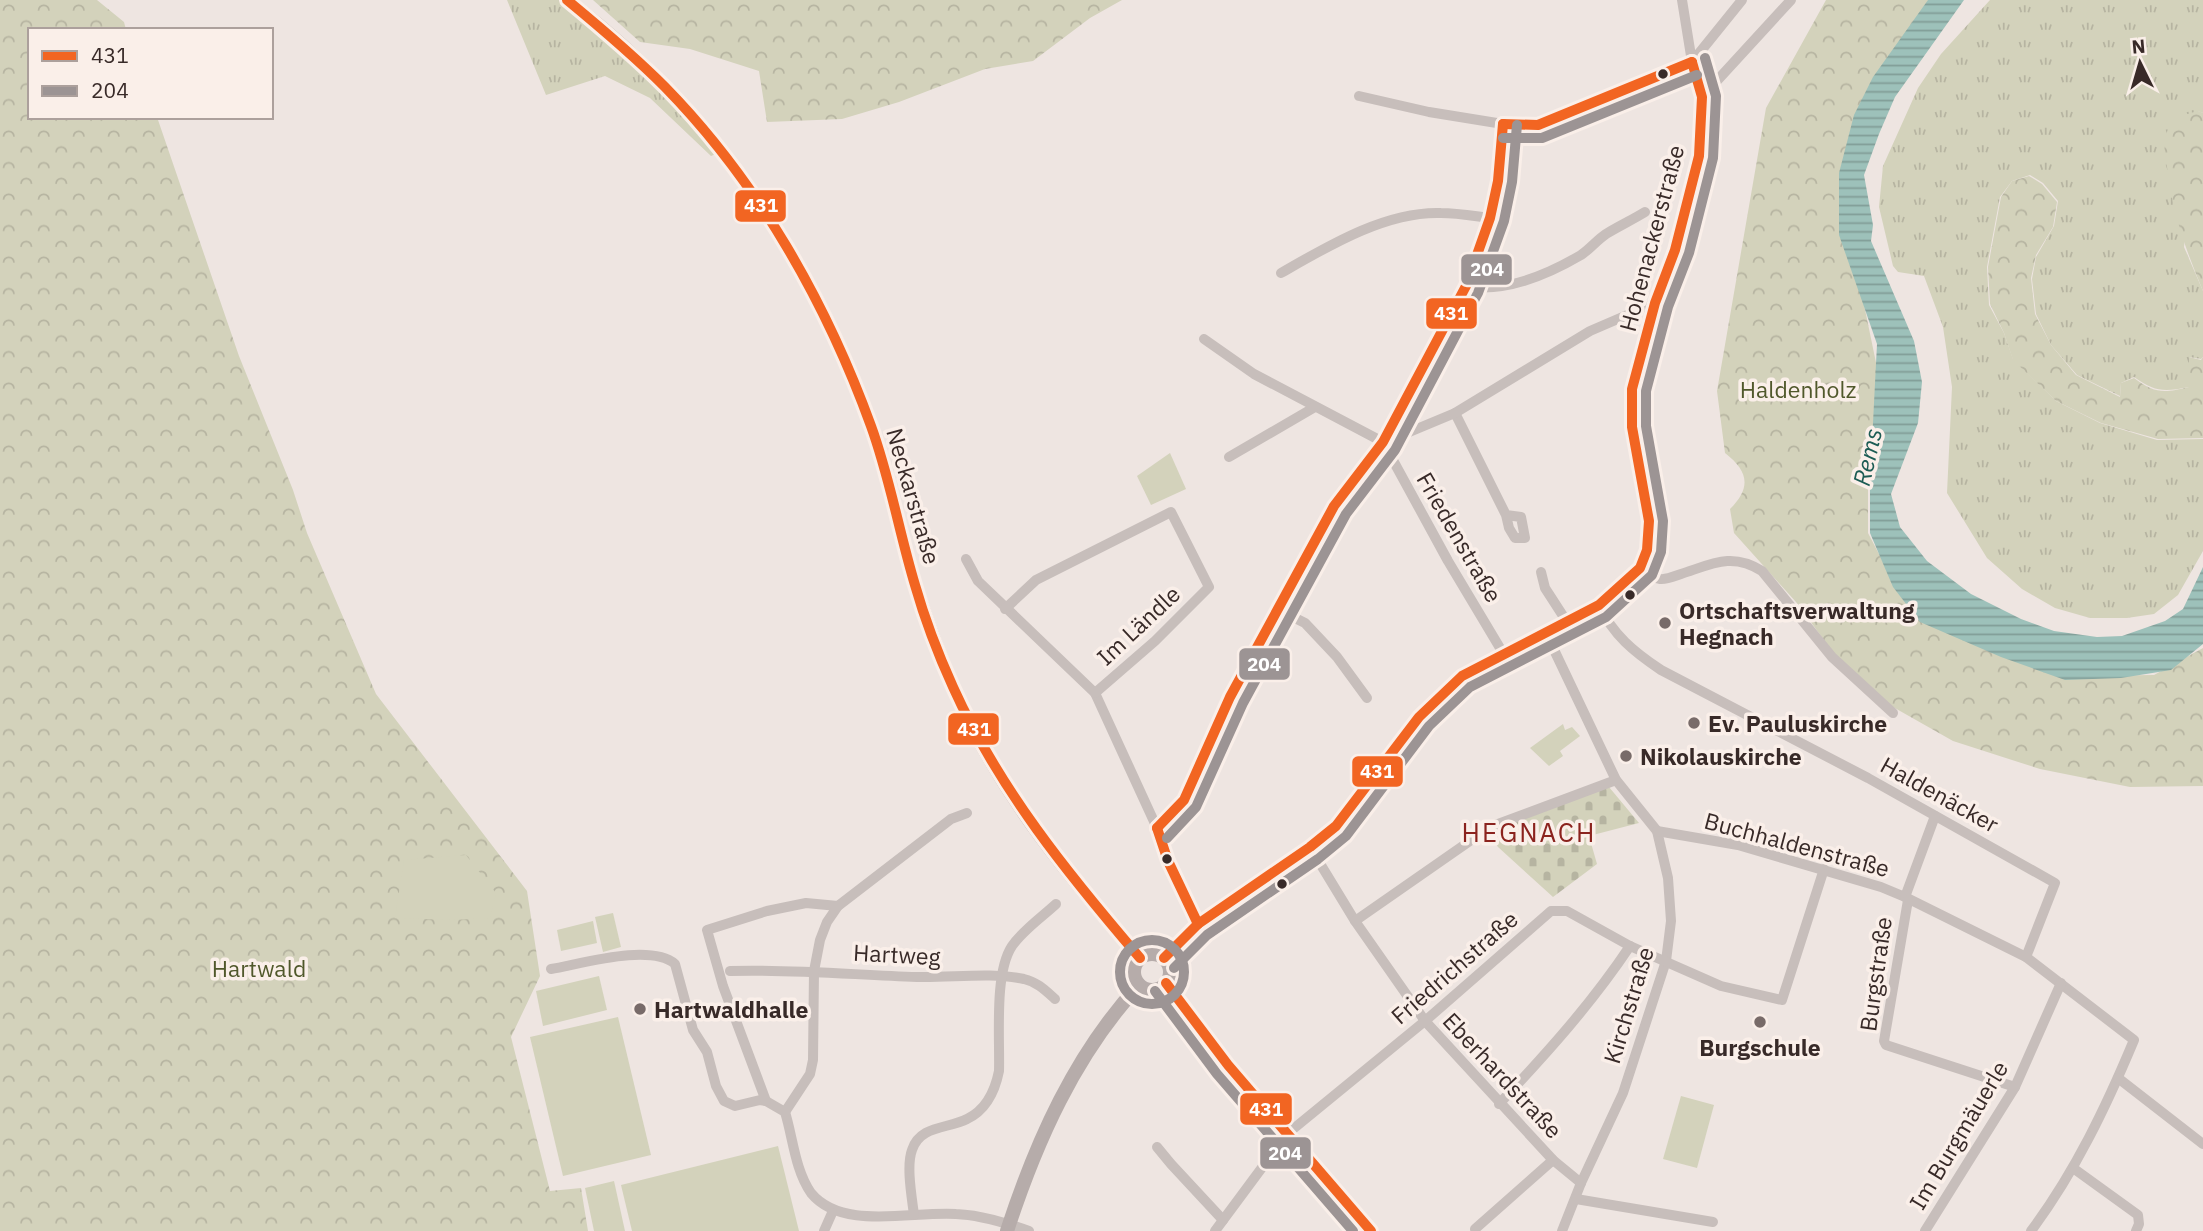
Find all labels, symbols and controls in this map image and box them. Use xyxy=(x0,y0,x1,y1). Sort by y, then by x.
legend xyxy=(28,28,273,119)
north arrow xyxy=(2105,28,2175,98)
text: N xyxy=(2131,34,2146,59)
text: 431 xyxy=(91,41,129,69)
unlabelled marker xyxy=(1656,67,1670,81)
text: 204 xyxy=(91,76,129,104)
street label: Hohenackerstraße xyxy=(1612,142,1690,334)
line badge: 431 xyxy=(734,189,787,223)
text: 431 xyxy=(744,193,779,217)
line badge: 204 xyxy=(1460,253,1513,286)
text: 204 xyxy=(1470,257,1504,281)
line badge: 431 xyxy=(1425,297,1478,330)
text: 431 xyxy=(1434,301,1469,325)
park label: Haldenholz xyxy=(1740,374,1856,404)
street label: Neckarstraße xyxy=(880,424,948,568)
water label: Rems xyxy=(1845,425,1889,489)
street label: Friedenstraße xyxy=(1411,467,1509,607)
street label: Im Ländle xyxy=(1090,579,1186,671)
unlabelled marker xyxy=(1623,588,1637,602)
place label: Ortschaftsverwaltung Hegnach xyxy=(1679,595,1915,651)
marker: Ortschaftsverwaltung Hegnach xyxy=(1657,615,1673,631)
line badge: 204 xyxy=(1238,647,1291,681)
text: 204 xyxy=(1247,652,1281,676)
place label: Ev. Pauluskirche xyxy=(1708,708,1887,738)
line badge: 431 xyxy=(947,712,1000,746)
marker: Ev. Pauluskirche xyxy=(1686,715,1702,731)
text: 431 xyxy=(957,717,992,741)
place label: Nikolauskirche xyxy=(1640,741,1802,771)
marker: Nikolauskirche xyxy=(1618,748,1634,764)
street label: Haldenäcker xyxy=(1876,749,2005,839)
line badge: 431 xyxy=(1351,755,1404,788)
text: 431 xyxy=(1360,759,1395,783)
street label: Buchhaldenstraße xyxy=(1701,805,1893,883)
district label: HEGNACH xyxy=(1462,815,1596,849)
unlabelled marker xyxy=(1160,852,1174,866)
unlabelled marker xyxy=(1275,877,1289,891)
street label: Friedrichstraße xyxy=(1384,904,1524,1030)
street label: Burgstraße xyxy=(1852,915,1898,1033)
street label: Hartweg xyxy=(853,937,941,971)
street label: Kirchstraße xyxy=(1596,943,1660,1067)
park label: Hartwald xyxy=(212,953,306,983)
place label: Hartwaldhalle xyxy=(654,994,809,1024)
marker: Hartwaldhalle xyxy=(632,1001,648,1017)
street label: Eberhardstraße xyxy=(1437,1006,1569,1144)
marker: Burgschule xyxy=(1752,1014,1768,1030)
place label: Burgschule xyxy=(1699,1032,1821,1062)
street label: Im Burgmäuerle xyxy=(1902,1055,2014,1215)
line badge: 431 xyxy=(1239,1092,1293,1126)
text: 431 xyxy=(1249,1097,1284,1121)
line badge: 204 xyxy=(1259,1136,1312,1170)
text: 204 xyxy=(1268,1141,1302,1165)

